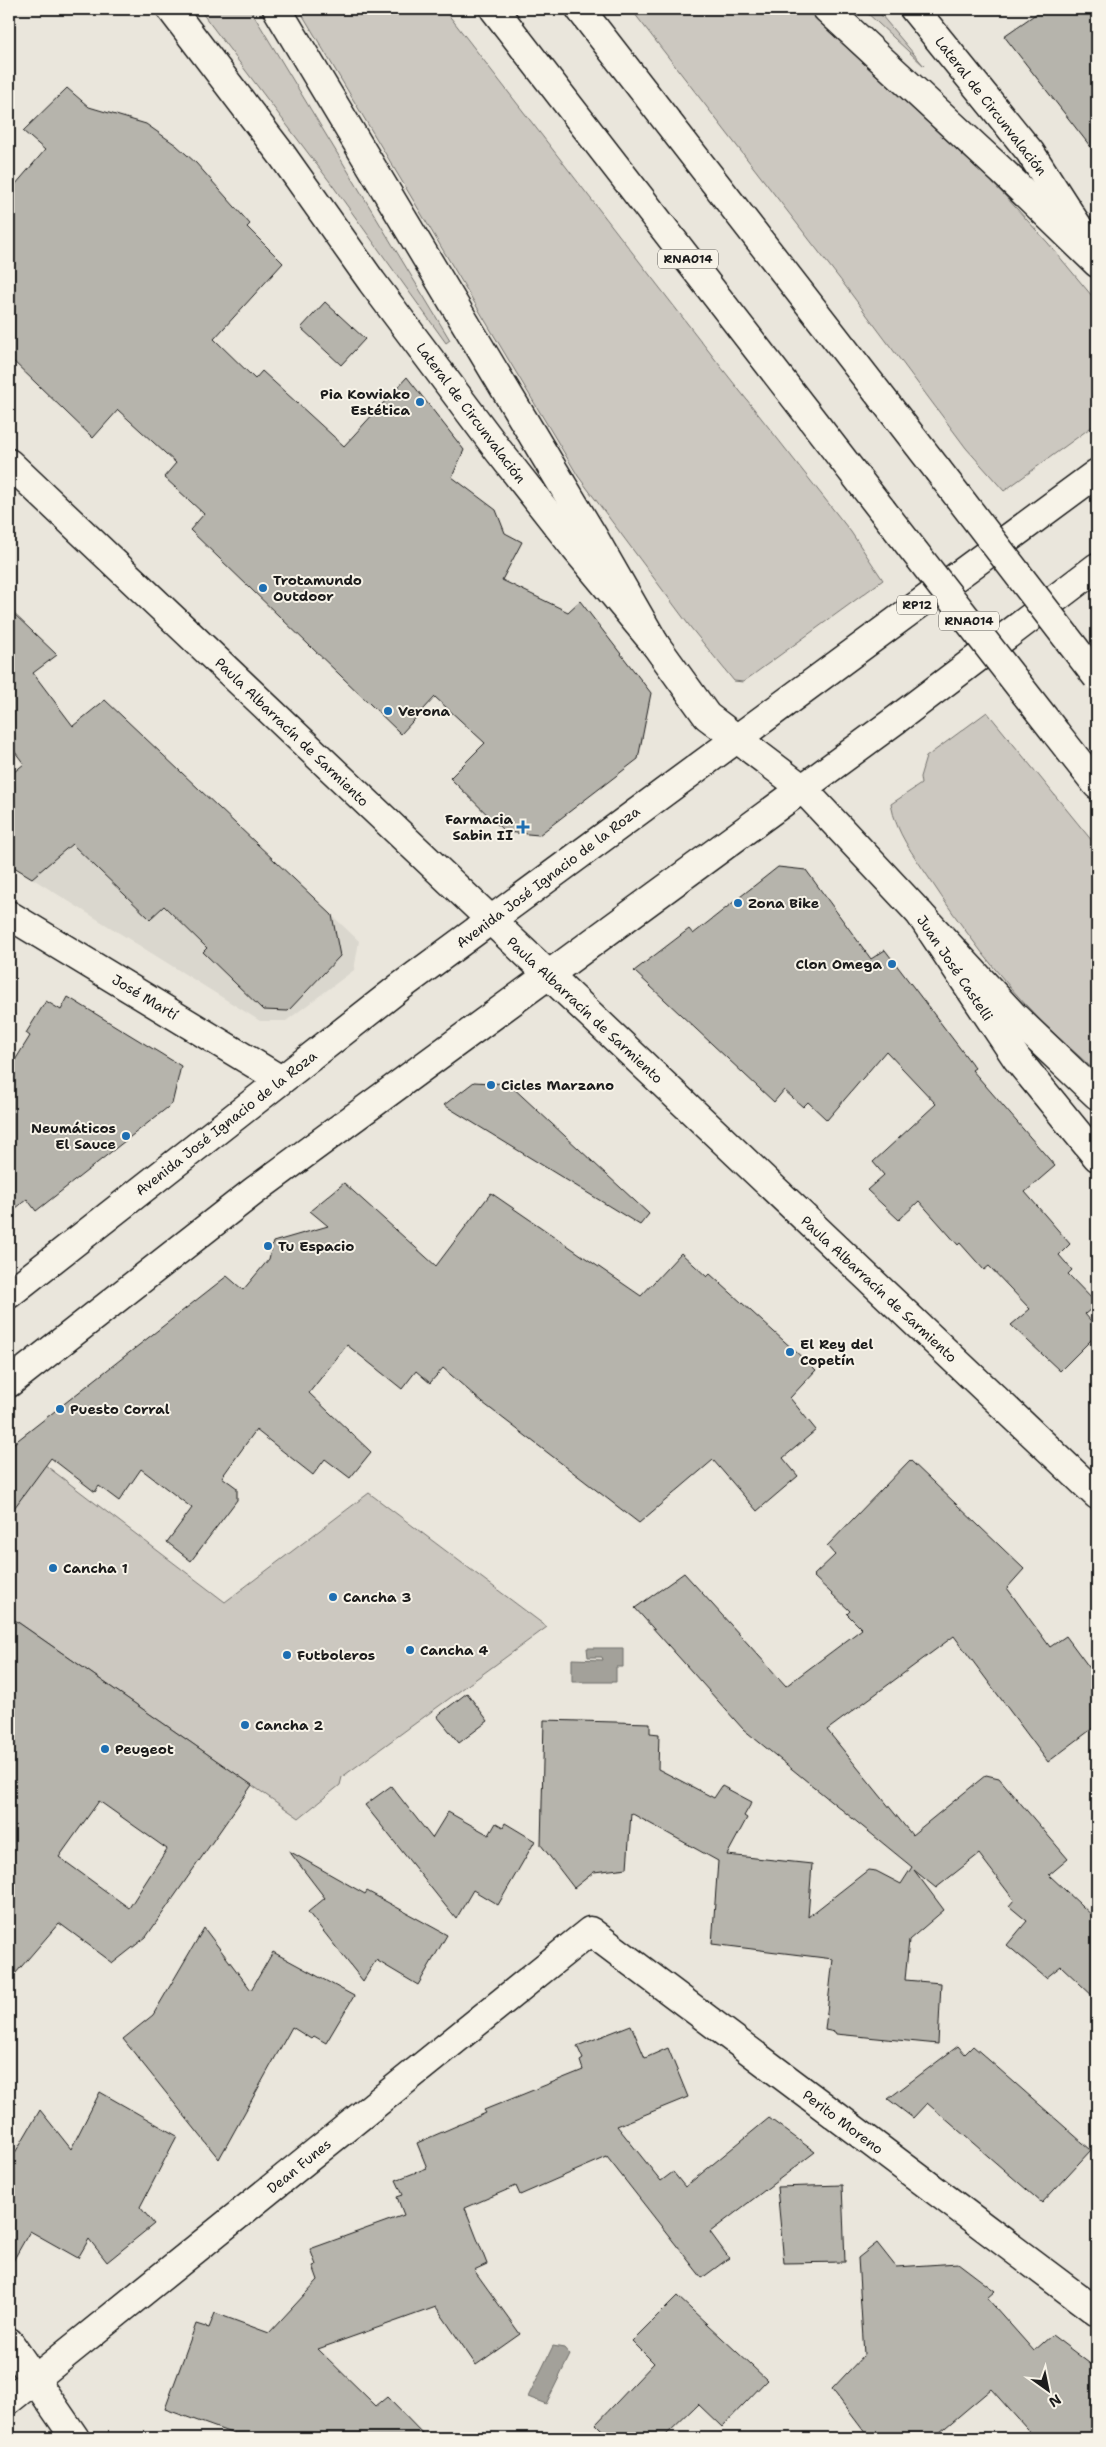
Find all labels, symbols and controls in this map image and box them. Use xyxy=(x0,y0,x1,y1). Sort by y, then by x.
street label: Lateral de Circunvalación xyxy=(931,33,1051,179)
road number: RNA014 xyxy=(658,250,718,268)
street label: Lateral de Circunvalación xyxy=(412,339,530,487)
place label: Pia Kowiako Estética xyxy=(320,385,410,419)
marker: Pia Kowiako Estética xyxy=(414,396,426,408)
place label: Trotamundo Outdoor xyxy=(273,571,362,605)
marker: Trotamundo Outdoor xyxy=(257,582,269,594)
road number: RP12 xyxy=(897,596,937,614)
road number: RNA014 xyxy=(939,612,999,630)
street label: Paula Albarracín de Sarmiento xyxy=(211,654,373,810)
place label: Verona xyxy=(398,702,451,720)
marker: Verona xyxy=(382,705,394,717)
street label: Avenida José Ignacio de la Roza xyxy=(453,802,644,952)
place label: Farmacia Sabin II xyxy=(445,810,513,844)
marker: Farmacia Sabin II xyxy=(517,821,529,833)
place label: Zona Bike xyxy=(748,894,819,912)
marker: Zona Bike xyxy=(732,897,744,909)
street label: Juan José Castelli xyxy=(913,912,997,1024)
street label: Paula Albarracín de Sarmiento xyxy=(503,933,667,1087)
place label: Clon Omega xyxy=(795,955,882,973)
marker: Clon Omega xyxy=(886,958,898,970)
street label: José Martí xyxy=(109,970,181,1024)
street label: Avenida José Ignacio de la Roza xyxy=(132,1046,321,1199)
place label: Cicles Marzano xyxy=(501,1076,614,1094)
marker: Cicles Marzano xyxy=(485,1079,497,1091)
place label: Neumáticos El Sauce xyxy=(31,1119,116,1153)
marker: Neumáticos El Sauce xyxy=(120,1130,132,1142)
street label: Paula Albarracín de Sarmiento xyxy=(797,1212,961,1366)
place label: Tu Espacio xyxy=(278,1237,354,1255)
marker: Tu Espacio xyxy=(262,1240,274,1252)
place label: El Rey del Copetín xyxy=(800,1335,873,1369)
marker: El Rey del Copetín xyxy=(784,1346,796,1358)
place label: Puesto Corral xyxy=(70,1400,170,1418)
marker: Puesto Corral xyxy=(54,1403,66,1415)
place label: Cancha 1 xyxy=(63,1559,128,1577)
marker: Cancha 1 xyxy=(47,1562,59,1574)
place label: Cancha 3 xyxy=(343,1588,411,1606)
marker: Cancha 3 xyxy=(327,1591,339,1603)
place label: Cancha 4 xyxy=(420,1641,488,1659)
marker: Cancha 4 xyxy=(404,1644,416,1656)
place label: Futboleros xyxy=(297,1646,375,1664)
marker: Futboleros xyxy=(281,1649,293,1661)
place label: Cancha 2 xyxy=(255,1716,323,1734)
marker: Cancha 2 xyxy=(239,1719,251,1731)
place label: Peugeot xyxy=(115,1740,174,1758)
marker: Peugeot xyxy=(99,1743,111,1755)
street label: Perito Moreno xyxy=(799,2086,887,2158)
street label: Dean Funes xyxy=(263,2135,335,2197)
north arrow xyxy=(1024,2364,1074,2414)
text: N xyxy=(1046,2390,1065,2411)

